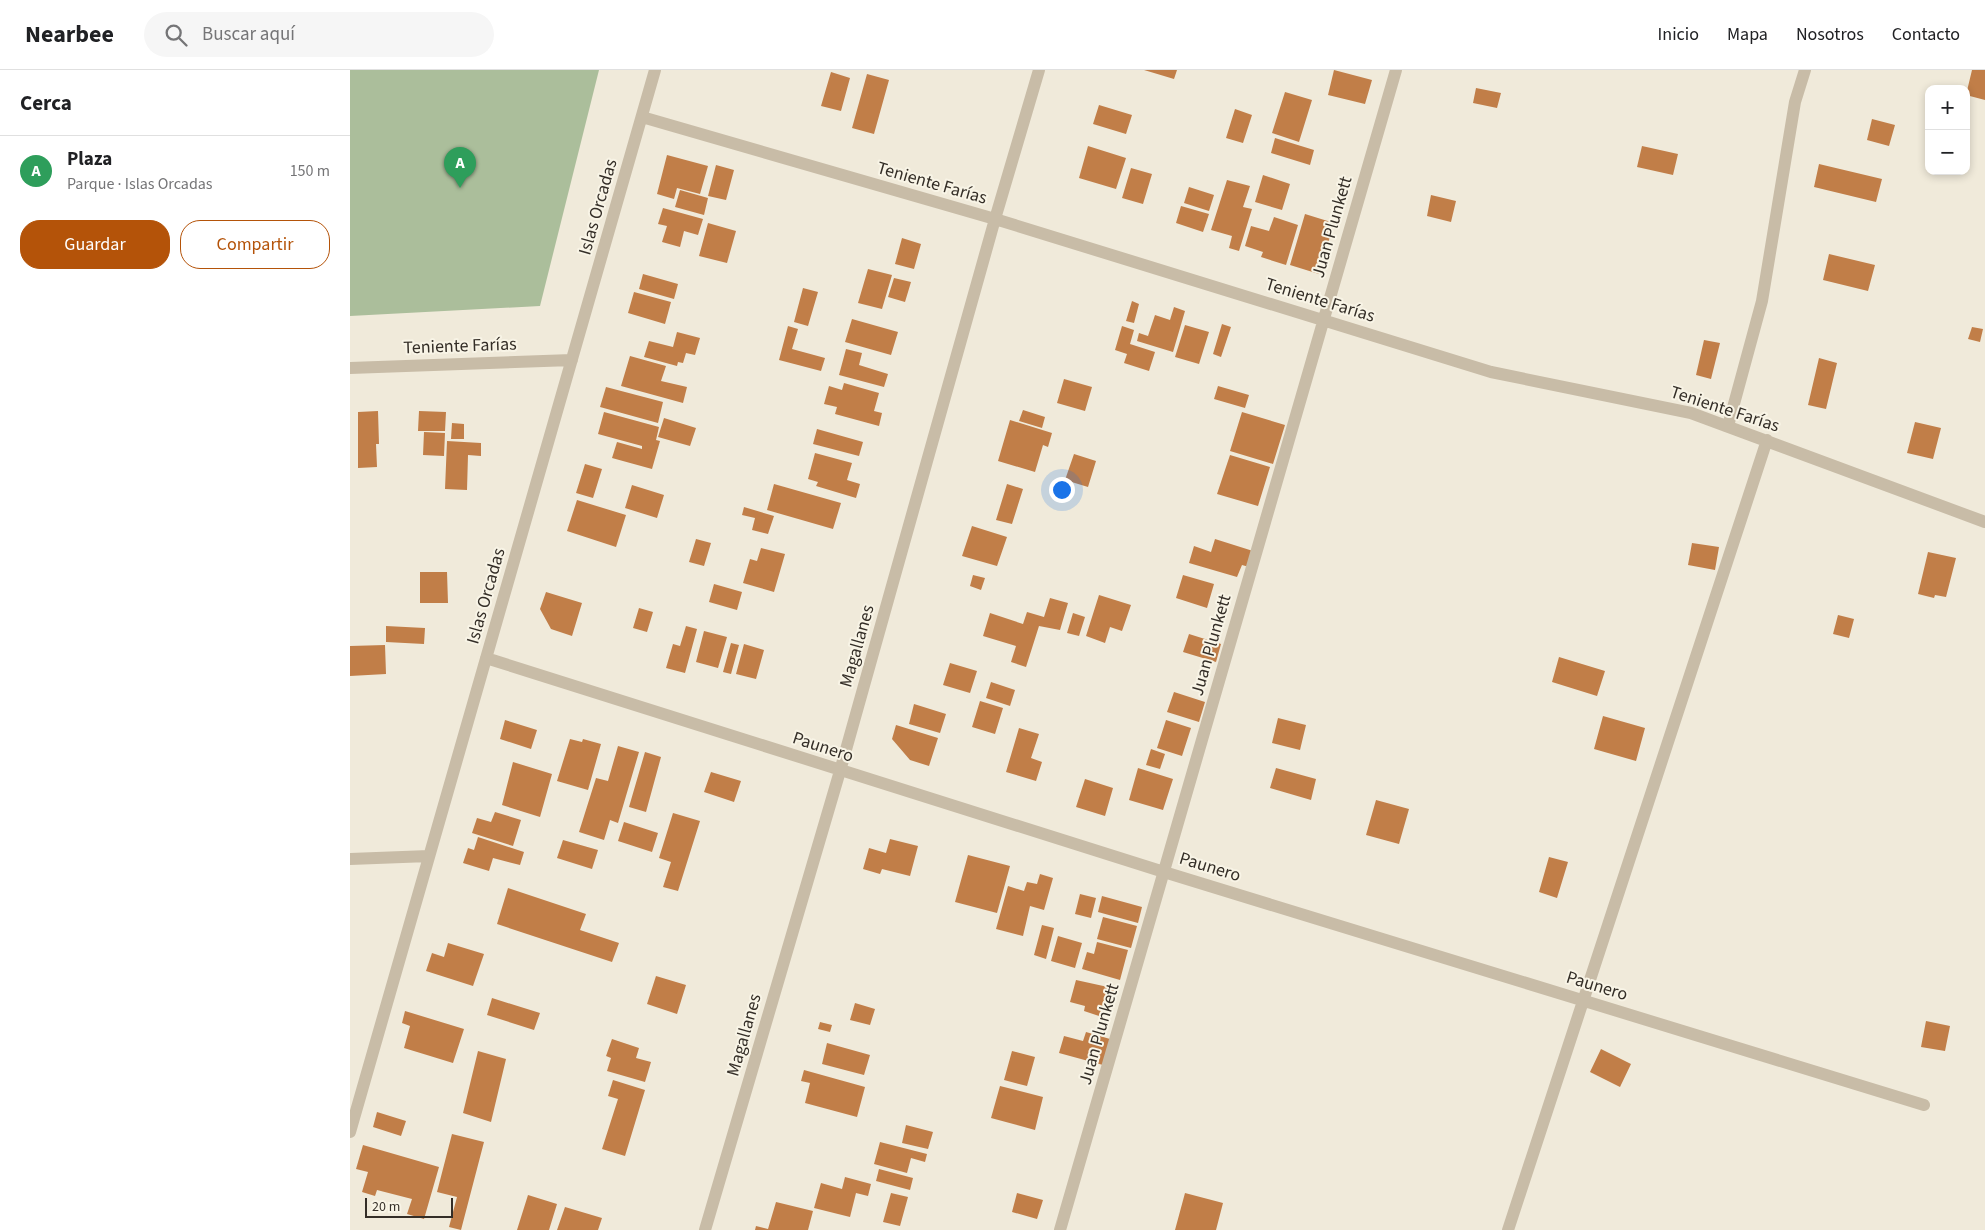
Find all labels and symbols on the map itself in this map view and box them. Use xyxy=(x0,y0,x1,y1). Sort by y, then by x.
pin: A xyxy=(444,147,476,188)
street label: Teniente Farías xyxy=(874,155,990,211)
street label: Islas Orcadas xyxy=(572,156,624,258)
street label: Juan Plunkett xyxy=(1306,173,1358,281)
street label: Teniente Farías xyxy=(1262,271,1378,329)
street label: Teniente Farías xyxy=(403,332,517,360)
street label: Teniente Farías xyxy=(1667,380,1783,438)
your location xyxy=(1049,477,1075,503)
street label: Islas Orcadas xyxy=(460,545,512,647)
street label: Juan Plunkett xyxy=(1185,591,1237,699)
street label: Magallanes xyxy=(833,602,881,690)
street label: Paunero xyxy=(789,725,857,769)
street label: Paunero xyxy=(1176,846,1244,888)
street label: Paunero xyxy=(1563,965,1631,1007)
street label: Juan Plunkett xyxy=(1073,980,1125,1088)
street label: Magallanes xyxy=(720,991,768,1079)
scale bar xyxy=(365,1195,452,1218)

